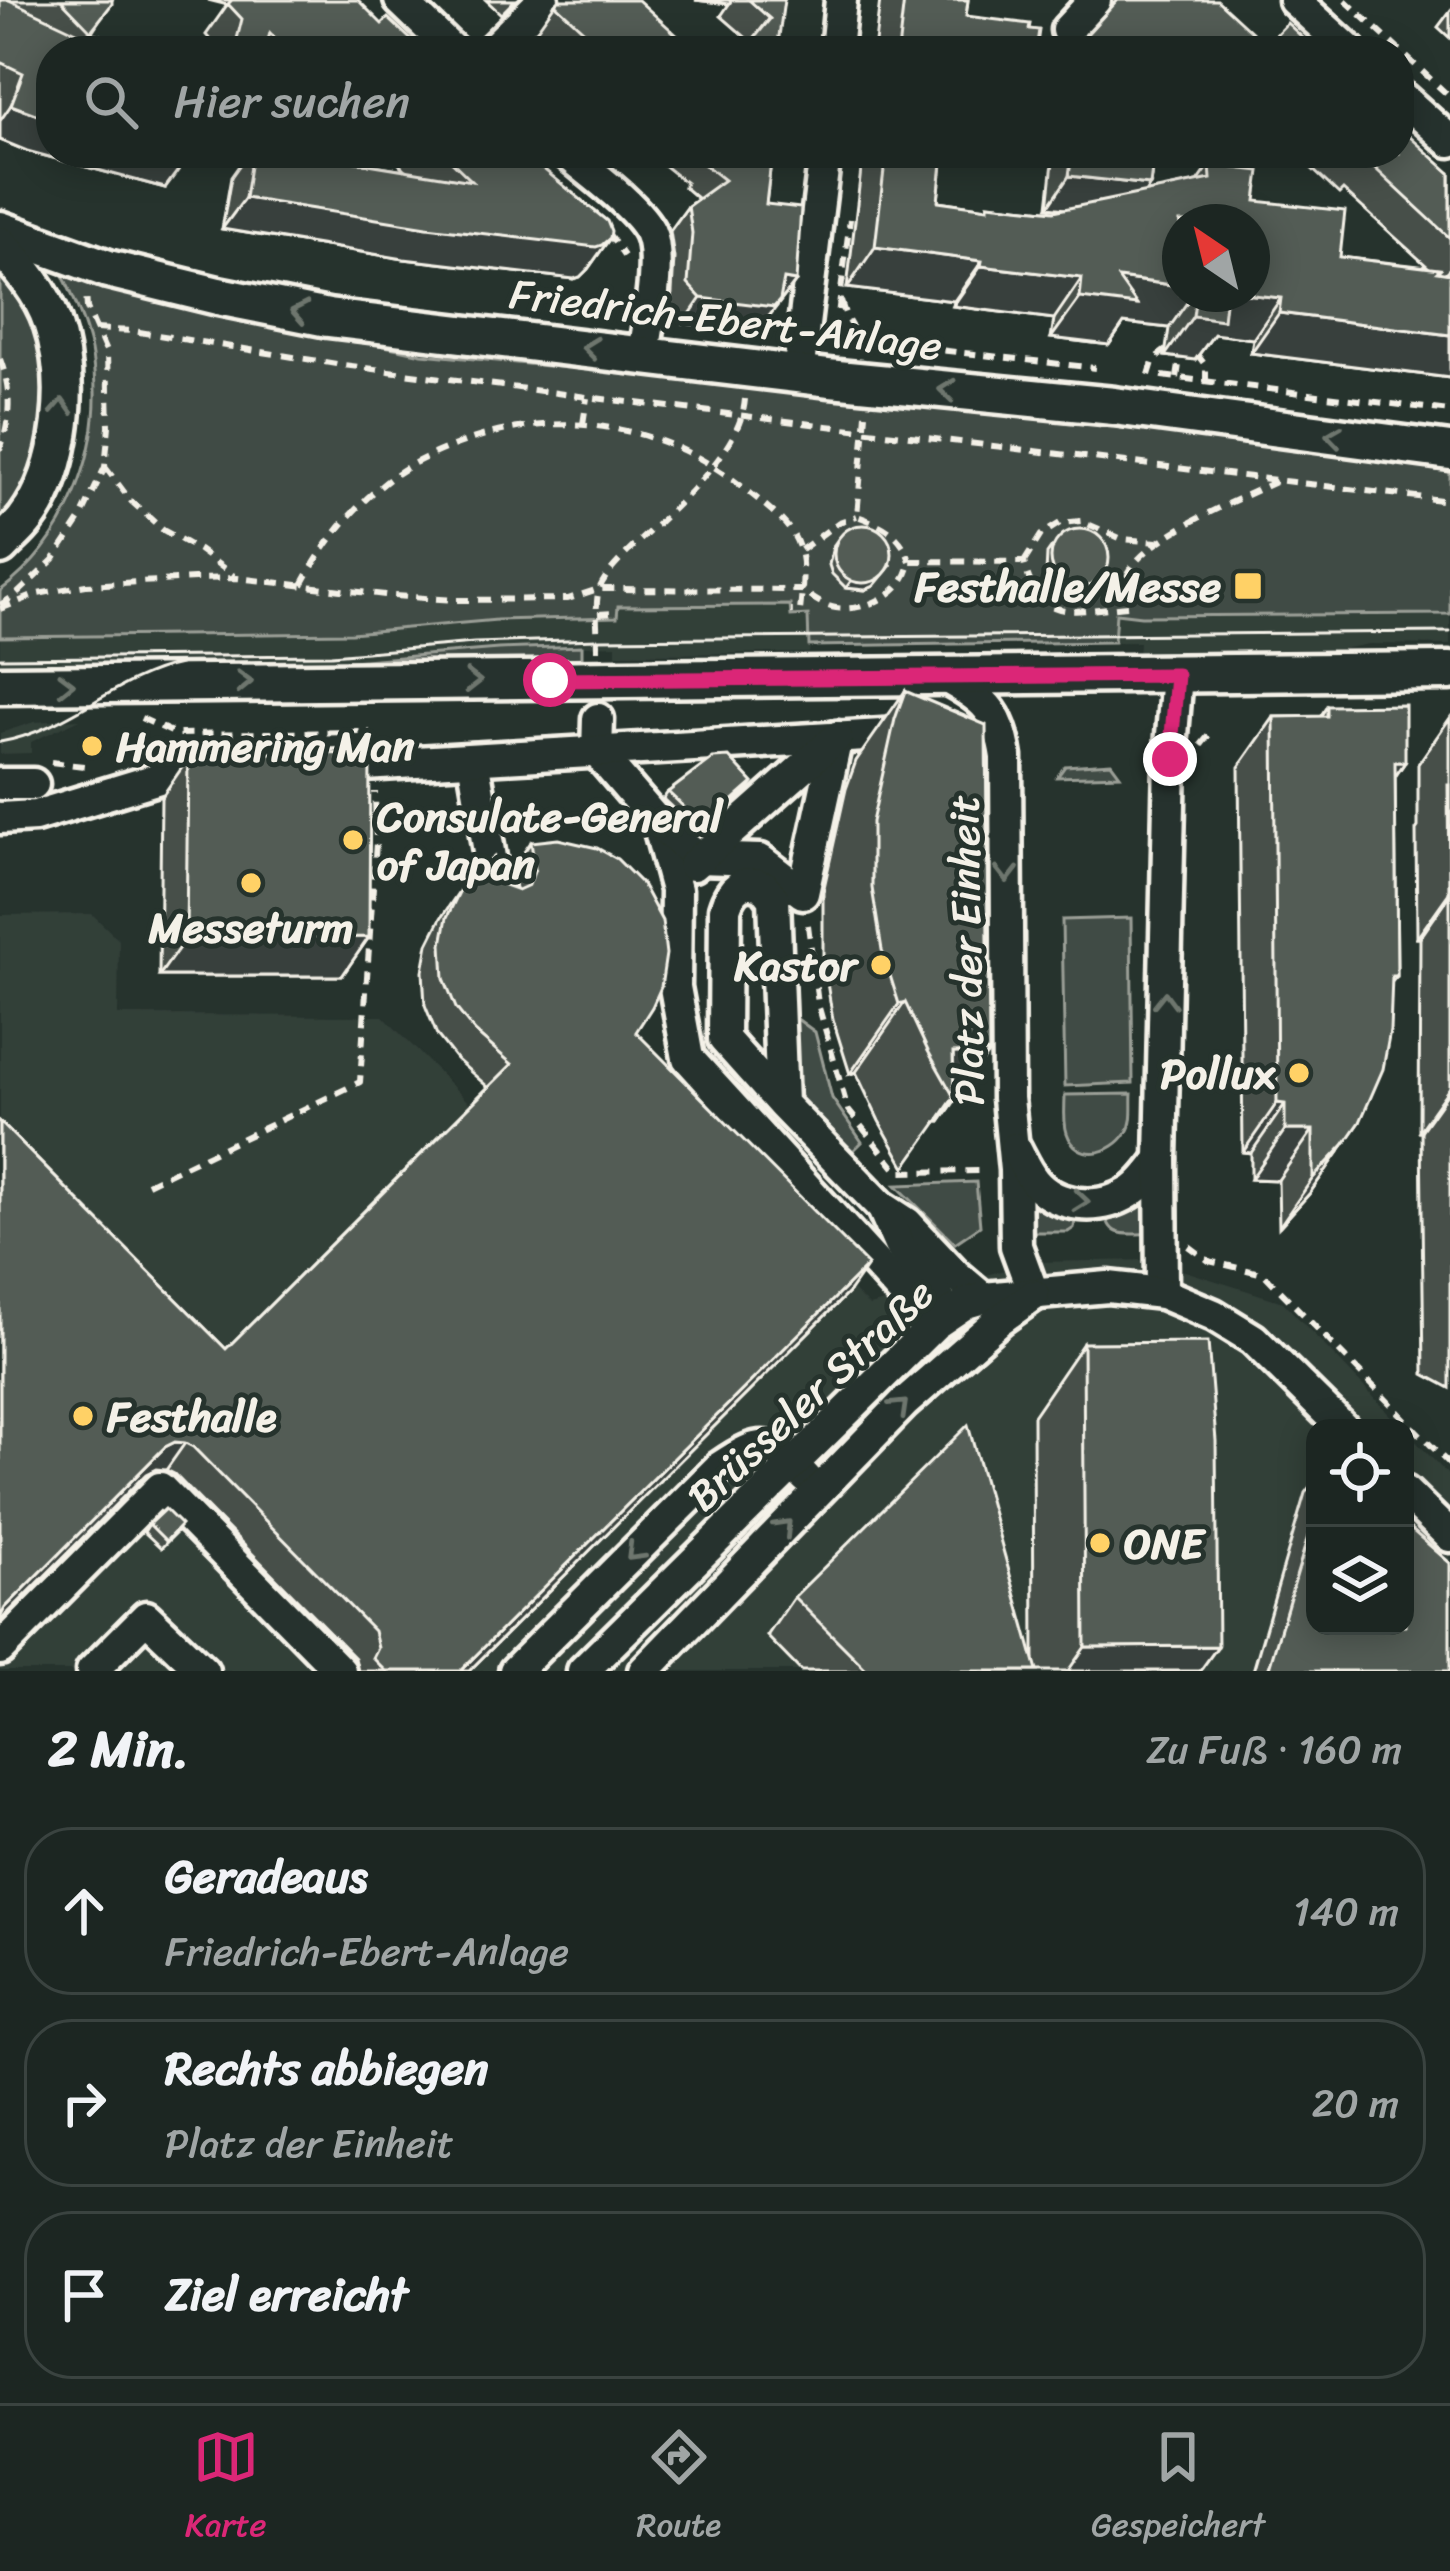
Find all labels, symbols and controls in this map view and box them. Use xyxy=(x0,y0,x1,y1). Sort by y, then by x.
search box xyxy=(36,36,1414,168)
text: Hier suchen xyxy=(174,62,410,142)
icon: search xyxy=(78,69,144,135)
north arrow xyxy=(1162,204,1270,312)
street label: Friedrich-Ebert-Anlage xyxy=(505,257,946,383)
one-way arrow xyxy=(289,300,309,326)
one-way arrow xyxy=(580,335,600,361)
one-way arrow xyxy=(937,378,956,403)
one-way arrow xyxy=(49,397,75,416)
one-way arrow xyxy=(1324,423,1344,449)
place label: Festhalle/Messe xyxy=(914,550,1221,624)
marker: Festhalle/Messe xyxy=(1232,570,1264,602)
route start xyxy=(523,653,577,707)
one-way arrow xyxy=(464,668,483,694)
one-way arrow xyxy=(236,669,254,695)
one-way arrow xyxy=(58,671,76,697)
place label: Hammering Man xyxy=(116,710,415,784)
route end xyxy=(1143,732,1197,786)
marker: Hammering Man xyxy=(79,733,105,759)
place label: Consulate-General of Japan xyxy=(376,780,724,902)
street label: Platz der Einheit xyxy=(927,794,1007,1106)
marker: Consulate-General of Japan xyxy=(340,827,366,853)
one-way arrow xyxy=(994,866,1020,884)
marker: Messeturm xyxy=(238,870,264,896)
place label: Messeturm xyxy=(147,891,354,965)
place label: Kastor xyxy=(733,929,860,1003)
marker: Kastor xyxy=(868,952,894,978)
one-way arrow xyxy=(1151,990,1177,1009)
place label: Pollux xyxy=(1160,1037,1277,1111)
marker: Pollux xyxy=(1286,1060,1312,1086)
one-way arrow xyxy=(1072,1188,1091,1214)
street label: Brüsseler Straße xyxy=(669,1259,952,1530)
place label: Festhalle xyxy=(106,1380,277,1454)
one-way arrow xyxy=(886,1400,908,1422)
marker: Festhalle xyxy=(70,1403,96,1429)
map controls xyxy=(1306,1419,1414,1635)
button: locate xyxy=(1306,1419,1414,1527)
place label: ONE xyxy=(1124,1507,1207,1581)
one-way arrow xyxy=(769,1519,791,1540)
button: layers xyxy=(1306,1527,1414,1635)
marker: ONE xyxy=(1087,1530,1113,1556)
one-way arrow xyxy=(626,1539,648,1561)
text: 2 Min. xyxy=(48,1704,189,1794)
text: Zu Fuß · 160 m xyxy=(1146,1715,1402,1784)
text: Geradeaus xyxy=(165,1837,368,1917)
text: 140 m xyxy=(1293,1877,1399,1946)
icon: ahead xyxy=(51,1878,117,1944)
text: Friedrich-Ebert-Anlage xyxy=(165,1917,569,1986)
text: Rechts abbiegen xyxy=(165,2029,488,2109)
text: 20 m xyxy=(1312,2069,1399,2138)
icon: right xyxy=(51,2070,117,2136)
text: Platz der Einheit xyxy=(165,2109,454,2178)
text: Ziel erreicht xyxy=(165,2255,408,2335)
icon: arrive xyxy=(51,2262,117,2328)
tab: Karte xyxy=(185,2424,267,2554)
tab: Route xyxy=(636,2424,721,2554)
tab: Gespeichert xyxy=(1091,2424,1265,2554)

